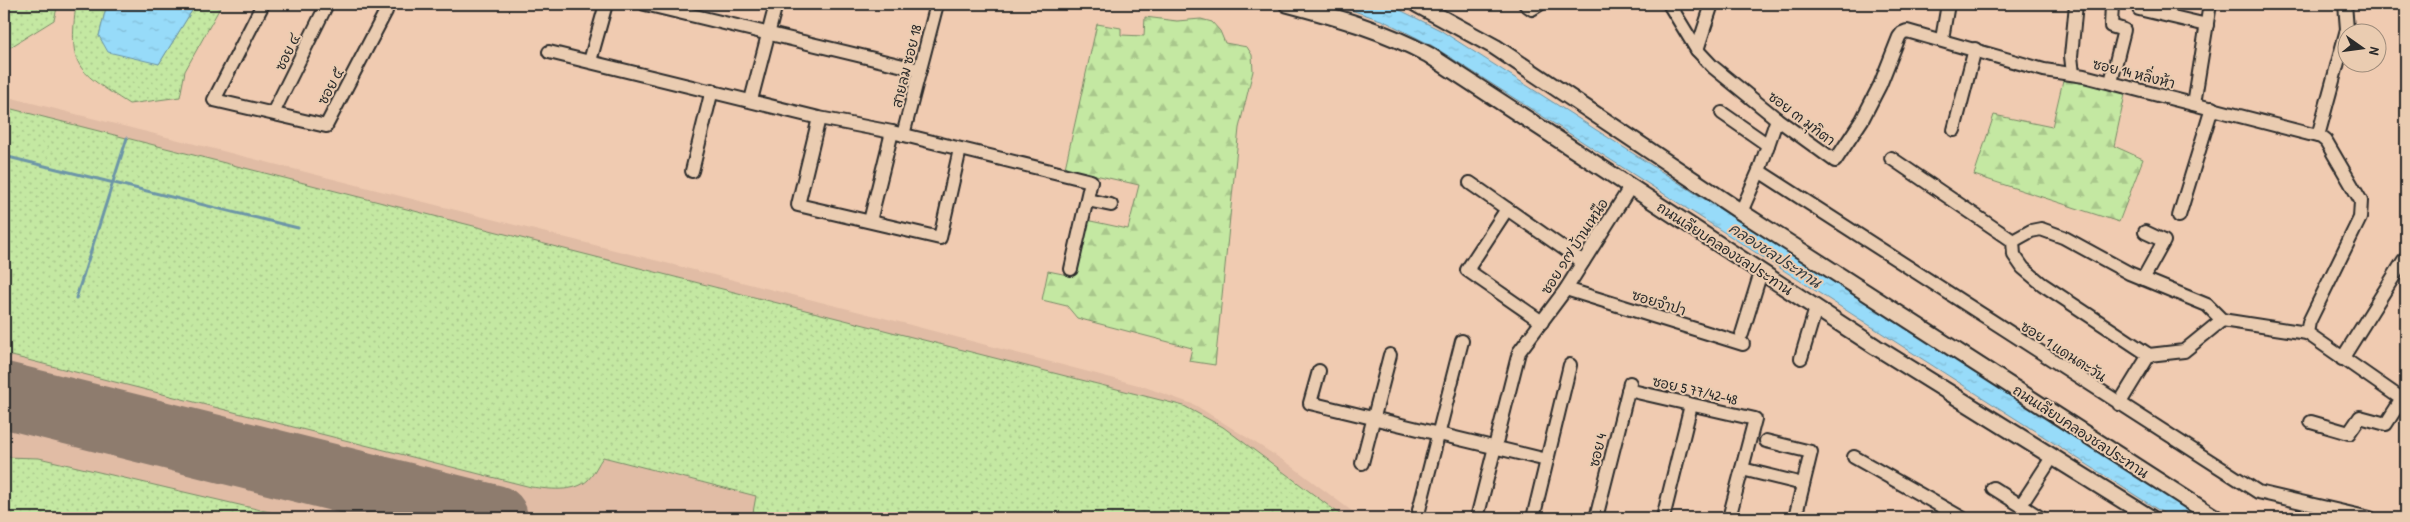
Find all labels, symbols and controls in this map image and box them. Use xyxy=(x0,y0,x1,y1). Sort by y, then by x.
north arrow xyxy=(2338,22,2388,72)
street label: สายลม ซอย 18 xyxy=(887,23,925,109)
street label: ซอย ๔ xyxy=(270,30,304,74)
text: N xyxy=(2365,45,2385,58)
street label: ซอย 14 หลิ่งห้า xyxy=(2091,51,2178,92)
street label: ซอย ๕ xyxy=(313,64,348,108)
street label: ซอย ๓ มุทิตา xyxy=(1764,86,1839,150)
street label: ซอย ๑๗ บ้านเหนือ xyxy=(1536,194,1612,298)
street label: ถนนเลียบคลองชลประทาน xyxy=(1654,198,1796,298)
water label: คลองชลประทาน xyxy=(1726,219,1824,291)
street label: ซอยจำปา xyxy=(1629,285,1689,319)
street label: ซอย 1 แดนตะวัน xyxy=(2017,316,2111,386)
street label: ซอย 5 77/42-48 xyxy=(1650,371,1740,409)
street label: ถนนเลียบคลองชลประทาน xyxy=(2010,380,2152,482)
street label: ซอย 4 xyxy=(1584,431,1610,469)

